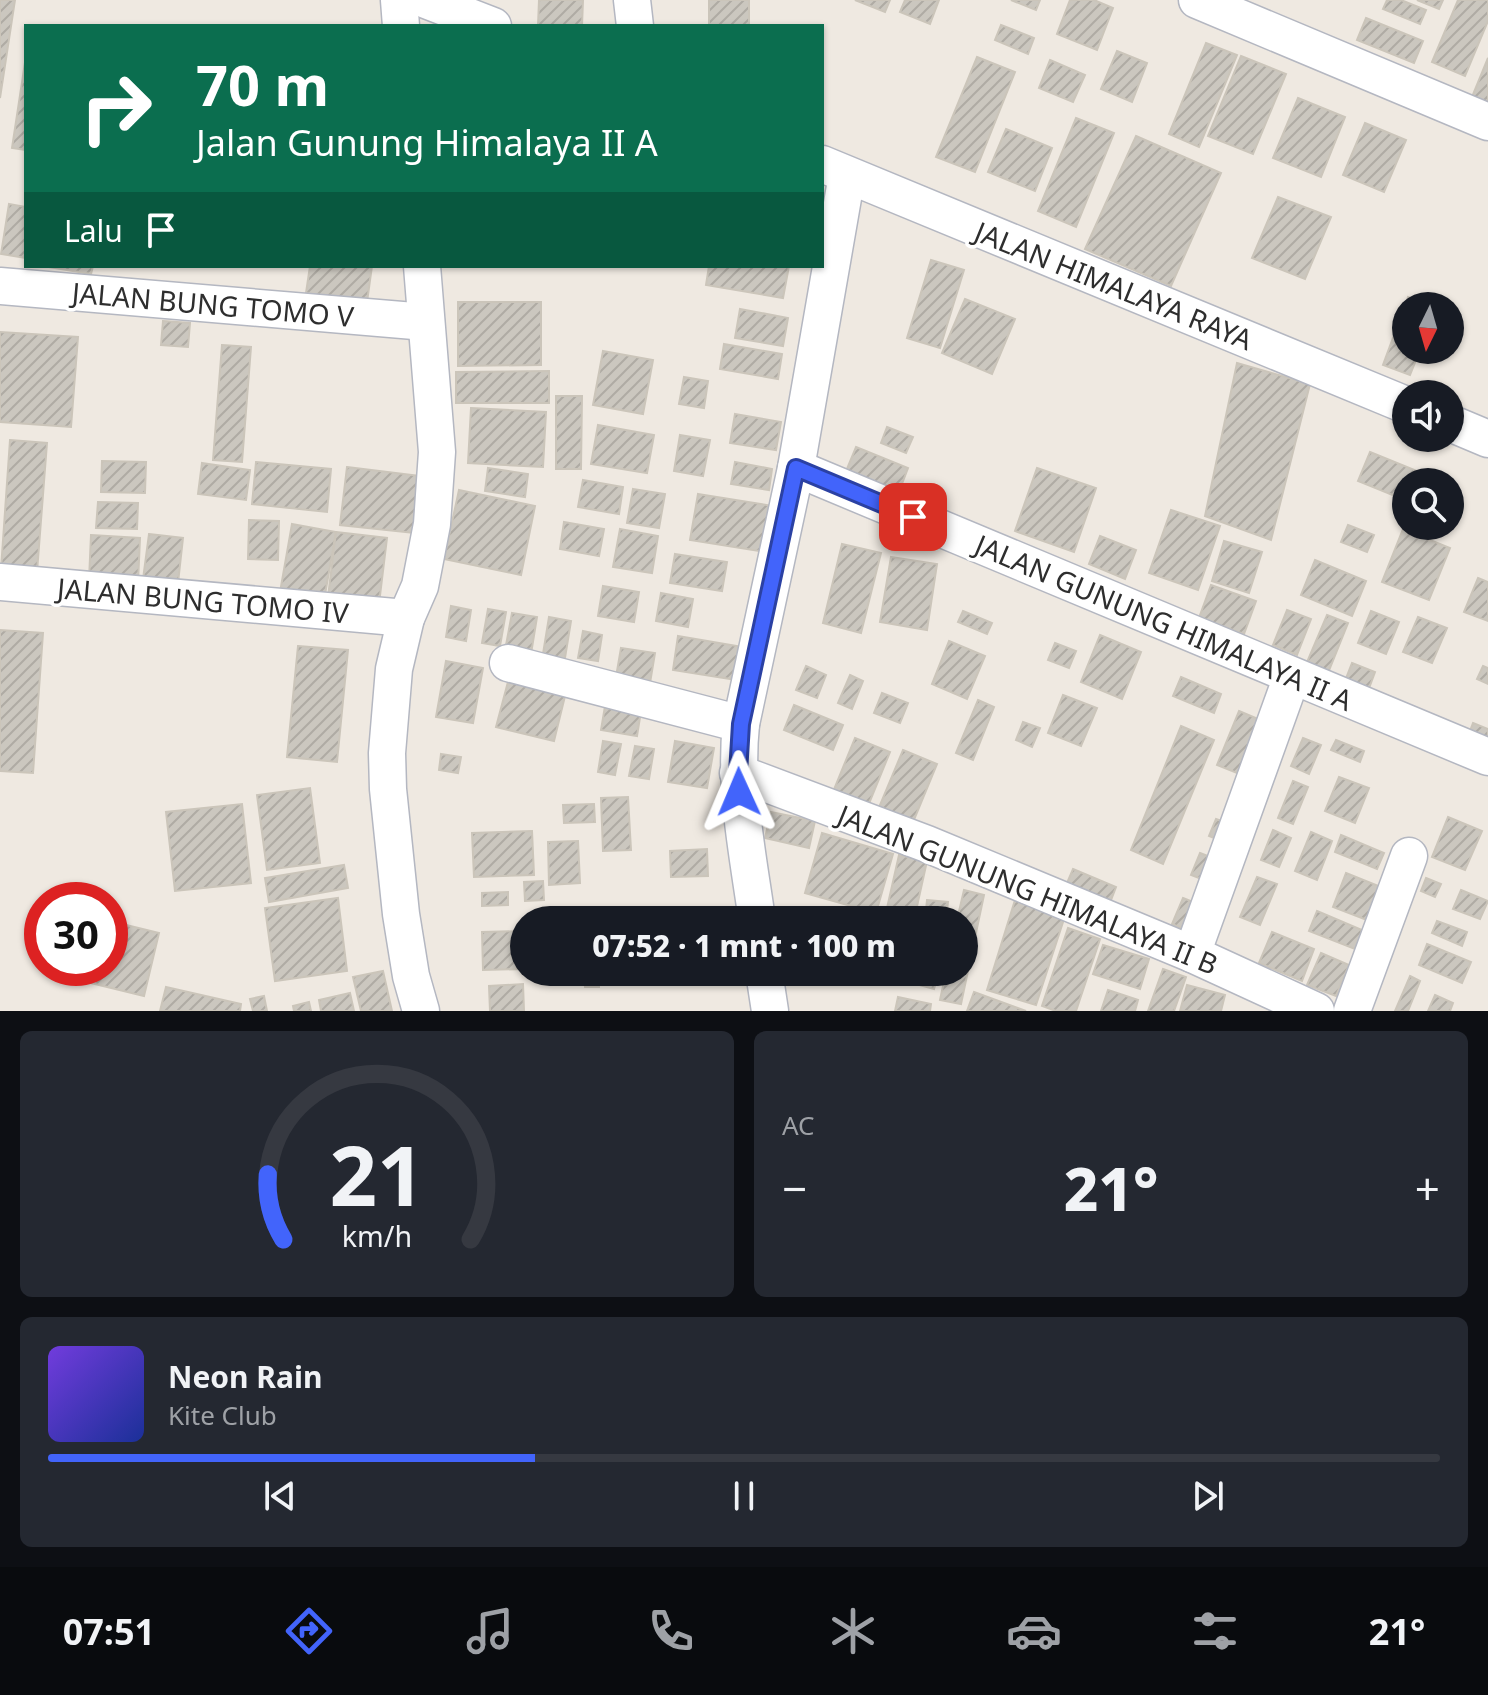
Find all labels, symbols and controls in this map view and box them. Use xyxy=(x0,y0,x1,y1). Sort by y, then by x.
text: 70 m xyxy=(196,46,329,122)
icon: right xyxy=(64,56,168,160)
text: Jalan Gunung Himalaya II A xyxy=(196,118,658,167)
icon: arrive xyxy=(139,208,183,252)
text: Lalu xyxy=(64,210,123,251)
street label: JALAN HIMALAYA RAYA xyxy=(967,211,1258,358)
street label: JALAN BUNG TOMO V xyxy=(68,273,356,335)
north arrow xyxy=(1392,292,1464,364)
map controls xyxy=(1392,292,1464,540)
button: sound xyxy=(1392,380,1464,452)
button: search xyxy=(1392,468,1464,540)
pin xyxy=(879,483,947,551)
icon: arrive xyxy=(891,495,935,539)
street label: JALAN GUNUNG HIMALAYA II A xyxy=(967,524,1358,719)
street label: JALAN BUNG TOMO IV xyxy=(53,568,350,632)
position arrow xyxy=(697,750,781,834)
street label: JALAN GUNUNG HIMALAYA II B xyxy=(830,794,1224,983)
speed limit sign: 30 xyxy=(24,882,128,986)
text: 07:52 · 1 mnt · 100 m xyxy=(592,925,896,966)
text: AC xyxy=(782,1107,815,1143)
text: 21 xyxy=(329,1117,425,1230)
text: 21° xyxy=(1064,1147,1158,1229)
text: − xyxy=(782,1158,807,1218)
text: + xyxy=(1415,1158,1440,1218)
text: km/h xyxy=(342,1216,412,1255)
text: Neon Rain xyxy=(168,1356,322,1397)
text: Kite Club xyxy=(168,1397,277,1433)
icon: previous xyxy=(258,1474,302,1518)
icon: pause xyxy=(722,1474,766,1518)
icon: next xyxy=(1186,1474,1230,1518)
icon: directions xyxy=(281,1603,337,1659)
icon: music xyxy=(462,1603,518,1659)
icon: phone xyxy=(643,1603,699,1659)
icon: climate xyxy=(825,1603,881,1659)
icon: car xyxy=(1006,1603,1062,1659)
icon: filters xyxy=(1187,1603,1243,1659)
text: 07:51 xyxy=(63,1607,155,1656)
text: 21° xyxy=(1369,1607,1425,1656)

